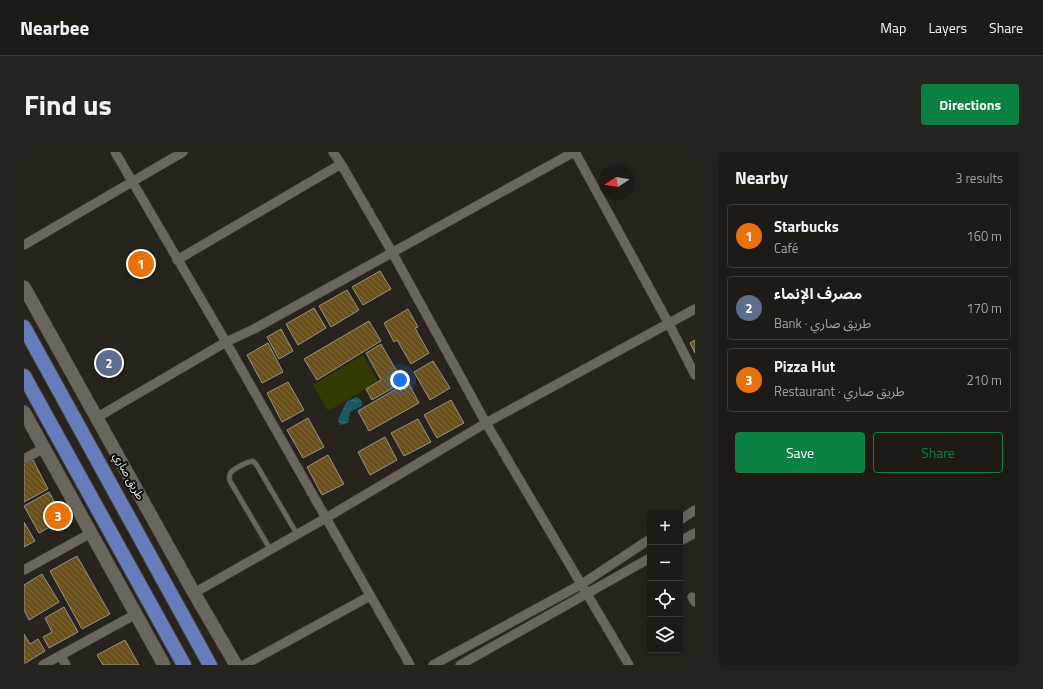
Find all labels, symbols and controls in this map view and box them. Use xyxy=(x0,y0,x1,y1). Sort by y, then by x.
text: Nearbee xyxy=(20,13,89,42)
text: Map xyxy=(880,17,906,38)
text: Layers xyxy=(928,17,967,38)
text: Share xyxy=(989,17,1023,38)
text: Find us xyxy=(24,83,112,126)
button: Directions xyxy=(921,84,1019,125)
north arrow xyxy=(599,164,635,200)
text: Nearby xyxy=(735,165,788,191)
text: 3 results xyxy=(955,168,1003,188)
text: Starbucks xyxy=(774,215,839,238)
text: 1 xyxy=(745,226,753,246)
text: 160 m xyxy=(966,226,1002,246)
text: Café xyxy=(774,238,798,258)
pin: 1 xyxy=(128,249,154,279)
text: مصرف الإنماء xyxy=(774,282,862,305)
text: 2 xyxy=(745,298,753,318)
text: 170 m xyxy=(966,298,1002,318)
text: Bank · طريق صاري xyxy=(774,313,871,333)
pin: 2 xyxy=(96,348,122,378)
text: Pizza Hut xyxy=(774,355,835,378)
your location xyxy=(390,370,410,390)
text: 3 xyxy=(745,370,753,390)
text: 210 m xyxy=(966,370,1002,390)
text: Restaurant · طريق صاري xyxy=(774,381,905,401)
button: Save xyxy=(735,432,865,473)
button: Share xyxy=(873,432,1003,473)
street label: طريق صاري xyxy=(108,450,149,503)
pin: 3 xyxy=(45,501,71,531)
map controls xyxy=(647,509,683,653)
button: + xyxy=(647,509,683,545)
button: − xyxy=(647,545,683,581)
button: locate xyxy=(647,581,683,617)
button: layers xyxy=(647,617,683,653)

